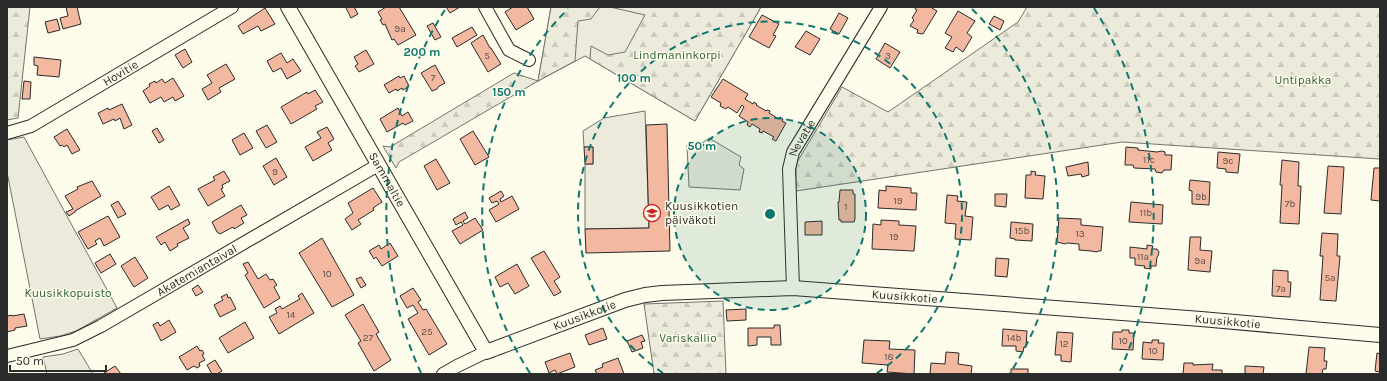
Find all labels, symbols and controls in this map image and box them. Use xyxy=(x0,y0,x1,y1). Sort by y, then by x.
house number: 9a xyxy=(394,23,406,35)
text: 200 m xyxy=(404,45,440,59)
park label: Lindmaninkorpi xyxy=(633,48,721,62)
house number: 5 xyxy=(484,50,490,62)
house number: 3 xyxy=(885,50,891,62)
street label: Hovitie xyxy=(100,57,141,89)
text: 100 m xyxy=(617,71,651,85)
house number: 7 xyxy=(431,72,436,84)
park label: Untipakka xyxy=(1275,73,1331,87)
text: 150 m xyxy=(492,85,526,99)
street label: Nevatie xyxy=(785,117,818,158)
text: 50 m xyxy=(688,139,717,153)
street label: Sammaltie xyxy=(366,150,408,209)
house number: 11c xyxy=(1143,154,1155,166)
house number: 9c xyxy=(1223,155,1233,167)
house number: 9 xyxy=(272,166,278,178)
house number: 9b xyxy=(1195,191,1207,203)
house number: 19 xyxy=(893,195,903,207)
house number: 7b xyxy=(1285,198,1295,210)
place label: Kuusikkotien päiväkoti xyxy=(665,199,738,227)
house number: 1 xyxy=(844,201,848,213)
school or university icon: Kuusikkotien päiväkoti xyxy=(642,203,662,223)
centre of rings xyxy=(763,207,777,221)
house number: 11b xyxy=(1140,207,1152,219)
house number: 15b xyxy=(1015,225,1030,237)
house number: 13 xyxy=(1075,228,1085,240)
house number: 19 xyxy=(889,231,899,243)
street label: Akatemiantaival xyxy=(154,242,239,299)
house number: 11a xyxy=(1137,251,1149,263)
house number: 9a xyxy=(1194,255,1206,267)
house number: 10 xyxy=(322,268,332,280)
house number: 5a xyxy=(1324,272,1336,284)
house number: 7a xyxy=(1276,283,1286,295)
park label: Kuusikkopuisto xyxy=(24,286,112,300)
street label: Kuusikkotie xyxy=(871,287,938,306)
street label: Kuusikkotie xyxy=(551,297,618,333)
house number: 14 xyxy=(287,309,296,321)
street label: Kuusikkotie xyxy=(1194,312,1261,331)
house number: 25 xyxy=(421,326,433,338)
park label: Variskallio xyxy=(659,331,717,345)
house number: 27 xyxy=(363,332,374,344)
house number: 14b xyxy=(1007,332,1021,344)
house number: 10 xyxy=(1118,335,1128,347)
house number: 12 xyxy=(1059,338,1069,350)
house number: 10 xyxy=(1148,345,1158,357)
scale bar xyxy=(10,347,106,373)
house number: 18 xyxy=(884,351,894,363)
text: 50 m xyxy=(16,354,44,368)

